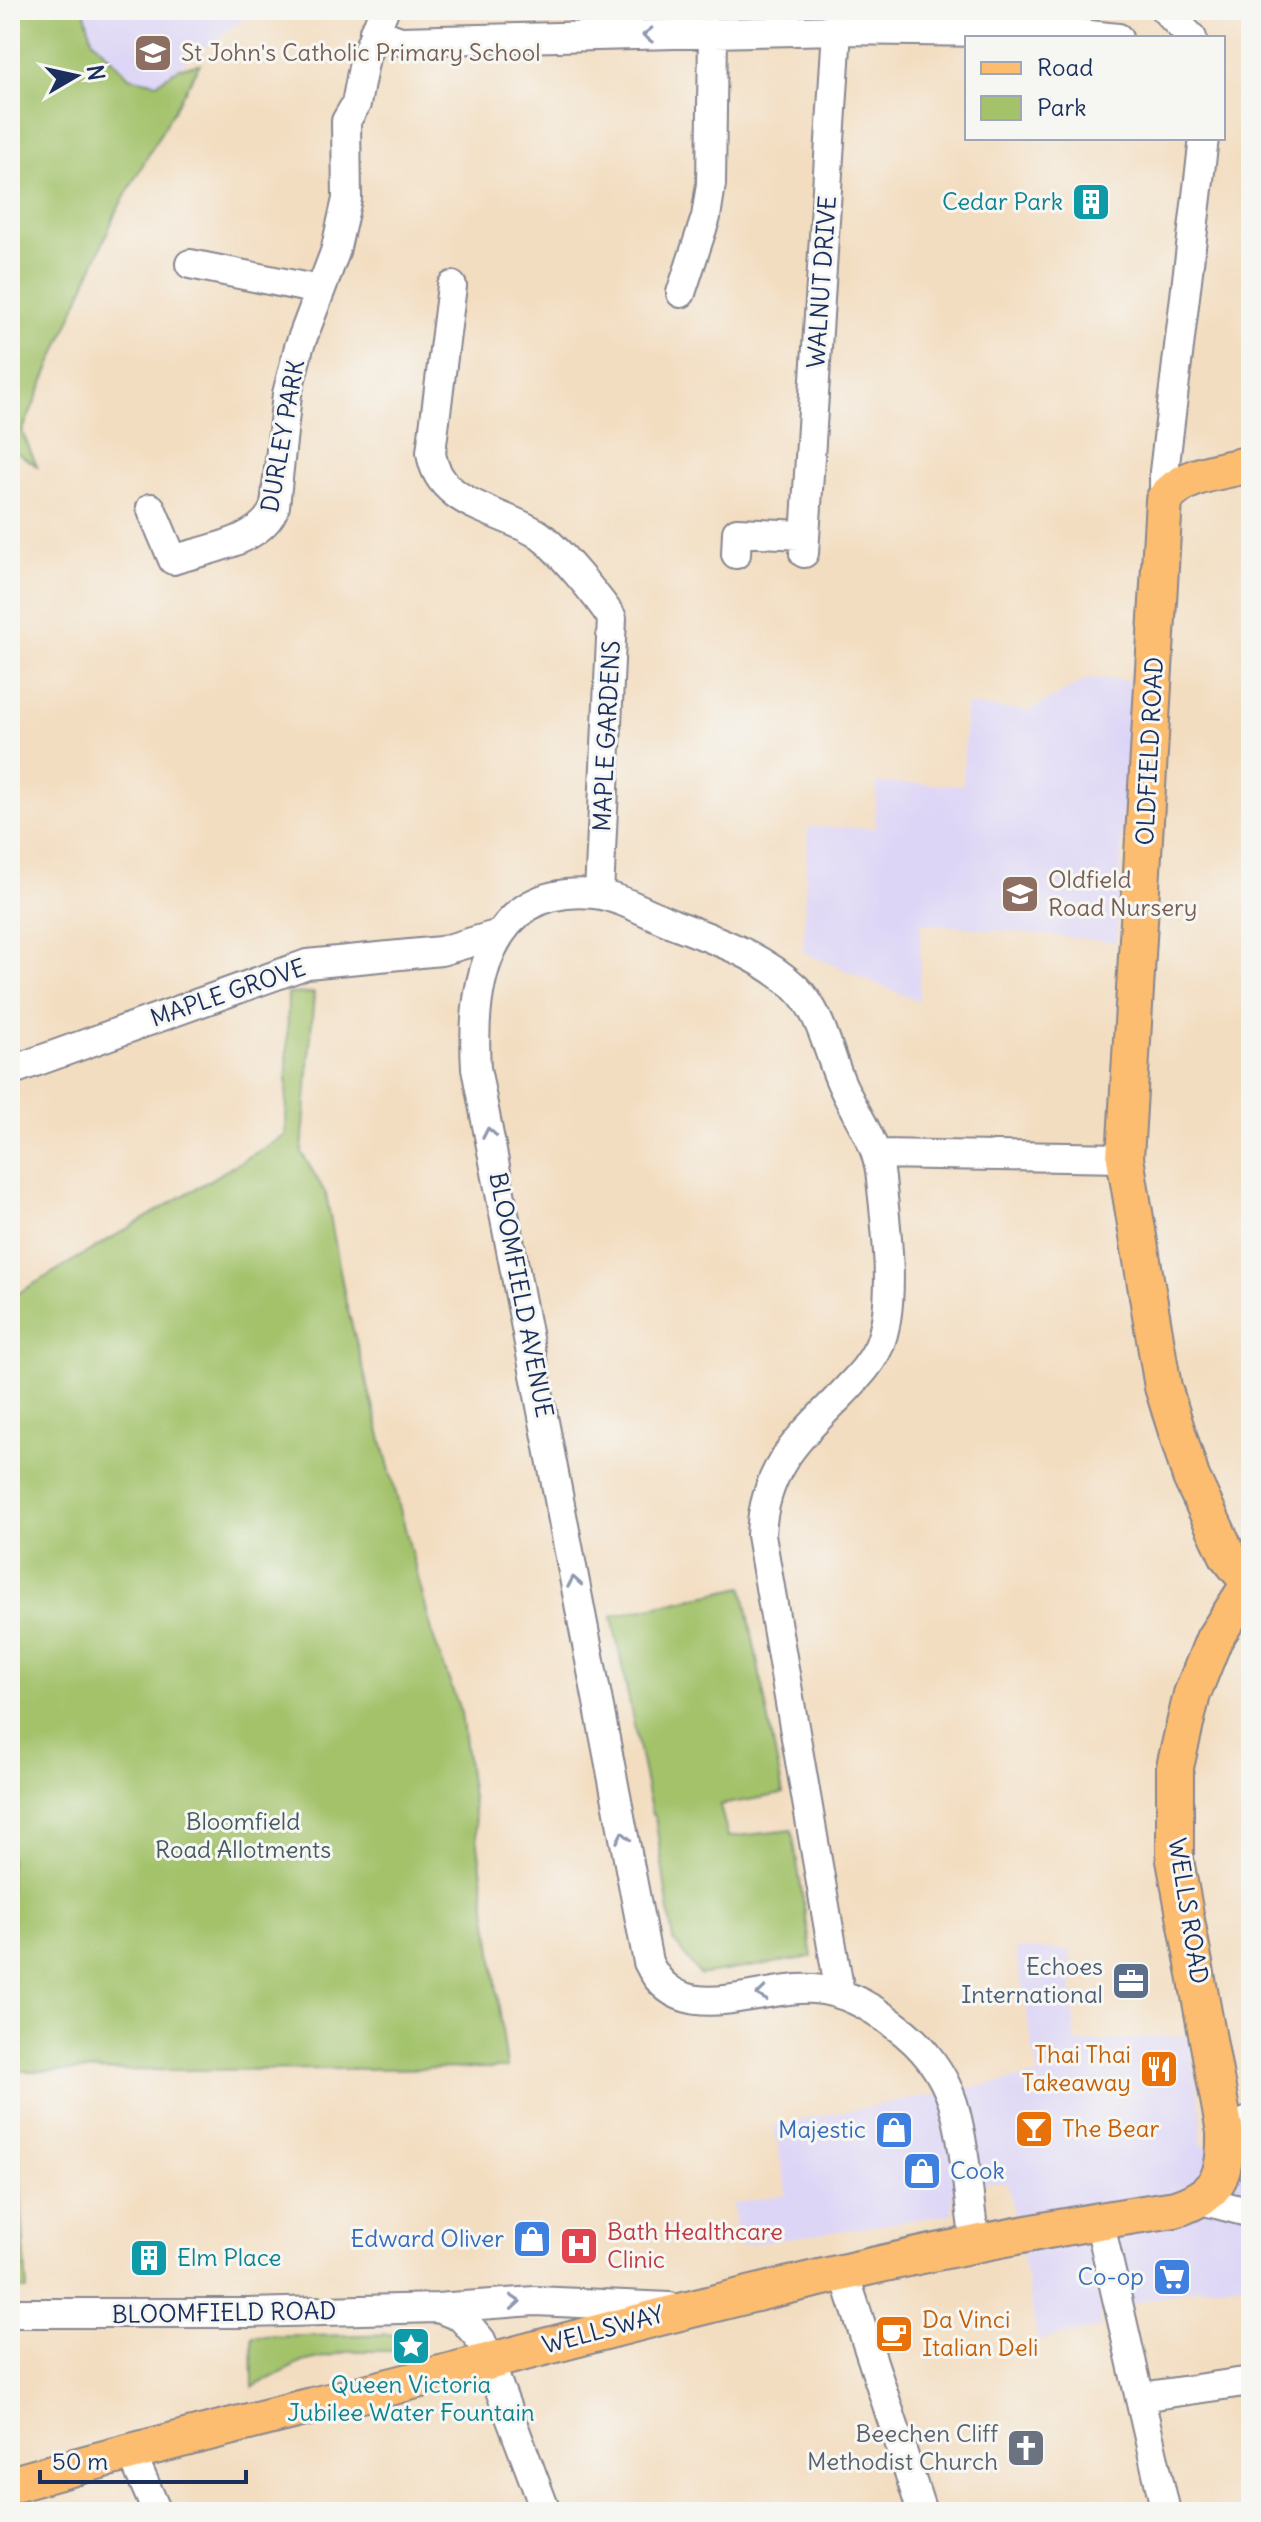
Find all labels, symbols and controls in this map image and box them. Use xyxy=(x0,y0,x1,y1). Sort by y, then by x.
one-way arrow xyxy=(641,26,654,43)
school or university icon: St John's Catholic Primary School xyxy=(132,32,174,74)
north arrow xyxy=(36,36,116,116)
legend xyxy=(965,36,1225,140)
place label: St John's Catholic Primary School xyxy=(181,37,541,67)
text: Road xyxy=(1037,52,1093,82)
text: N xyxy=(81,63,111,83)
text: Park xyxy=(1037,92,1087,122)
building icon: Cedar Park xyxy=(1070,181,1112,223)
place label: Cedar Park xyxy=(942,186,1063,216)
street label: WALNUT DRIVE xyxy=(800,195,842,369)
street label: DURLEY PARK xyxy=(254,357,310,514)
street label: MAPLE GARDENS xyxy=(586,640,626,832)
street label: OLDFIELD ROAD xyxy=(1129,656,1169,846)
place label: Oldfield Road Nursery xyxy=(1048,864,1198,922)
school or university icon: Oldfield Road Nursery xyxy=(999,873,1041,915)
street label: MAPLE GROVE xyxy=(146,951,309,1033)
one-way arrow xyxy=(482,1127,499,1140)
street label: BLOOMFIELD AVENUE xyxy=(483,1170,560,1420)
one-way arrow xyxy=(566,1575,583,1588)
park label: Bloomfield Road Allotments xyxy=(155,1806,331,1864)
one-way arrow xyxy=(615,1831,632,1844)
street label: WELLS ROAD xyxy=(1163,1836,1215,1986)
place label: Echoes International xyxy=(961,1951,1103,2009)
office icon: Echoes International xyxy=(1110,1960,1152,2002)
one-way arrow xyxy=(755,1985,769,2002)
place label: Thai Thai Takeaway xyxy=(1022,2039,1131,2097)
restaurant icon: Thai Thai Takeaway xyxy=(1138,2048,1180,2090)
bar icon: The Bear xyxy=(1013,2108,1055,2150)
shop icon: Majestic xyxy=(873,2109,915,2151)
place label: The Bear xyxy=(1062,2113,1159,2143)
place label: Majestic xyxy=(778,2114,866,2144)
shop icon: Cook xyxy=(901,2150,943,2192)
place label: Cook xyxy=(950,2155,1005,2185)
place label: Bath Healthcare Clinic xyxy=(607,2216,783,2274)
shop icon: Edward Oliver xyxy=(511,2218,553,2260)
place label: Edward Oliver xyxy=(351,2223,504,2253)
hospital icon: Bath Healthcare Clinic xyxy=(558,2225,600,2267)
building icon: Elm Place xyxy=(128,2237,170,2279)
place label: Elm Place xyxy=(177,2242,281,2272)
supermarket icon: Co-op xyxy=(1151,2256,1193,2298)
place label: Co-op xyxy=(1078,2261,1144,2291)
one-way arrow xyxy=(509,2294,522,2311)
street label: BLOOMFIELD ROAD xyxy=(111,2295,337,2329)
street label: WELLSWAY xyxy=(539,2298,667,2360)
place label: Da Vinci Italian Deli xyxy=(922,2304,1038,2362)
cafe icon: Da Vinci Italian Deli xyxy=(873,2313,915,2355)
place icon: Queen Victoria Jubilee Water Fountain xyxy=(390,2325,432,2367)
place label: Queen Victoria Jubilee Water Fountain xyxy=(287,2369,535,2427)
place label: Beechen Cliff Methodist Church xyxy=(807,2418,999,2476)
church icon: Beechen Cliff Methodist Church xyxy=(1005,2427,1047,2469)
scale bar xyxy=(40,2434,246,2484)
text: 50 m xyxy=(52,2446,108,2476)

